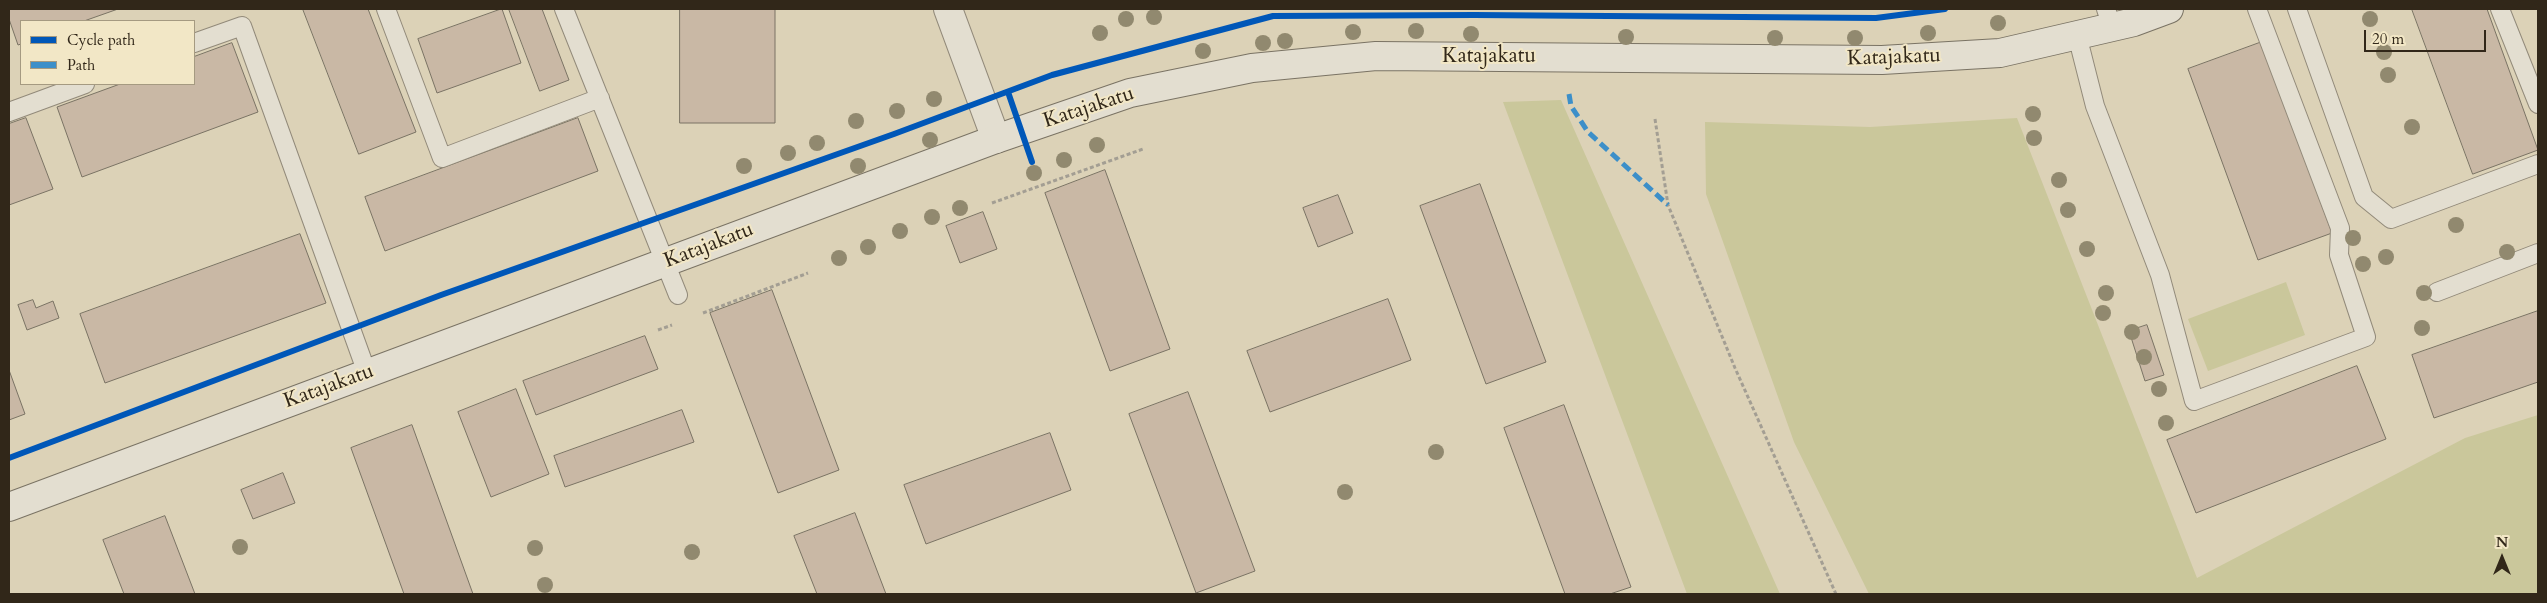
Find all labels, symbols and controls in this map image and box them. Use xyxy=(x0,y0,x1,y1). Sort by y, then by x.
legend xyxy=(20,20,195,85)
scale bar xyxy=(2367,20,2490,52)
text: 20 m xyxy=(2372,29,2404,49)
text: Cycle path xyxy=(67,30,135,50)
street label: Katajakatu xyxy=(1442,44,1536,70)
street label: Katajakatu xyxy=(1847,44,1941,72)
text: Path xyxy=(67,55,95,75)
street label: Katajakatu xyxy=(1040,82,1138,134)
street label: Katajakatu xyxy=(661,217,757,275)
street label: Katajakatu xyxy=(281,359,377,415)
north arrow xyxy=(2477,533,2527,583)
text: N xyxy=(2496,533,2508,552)

